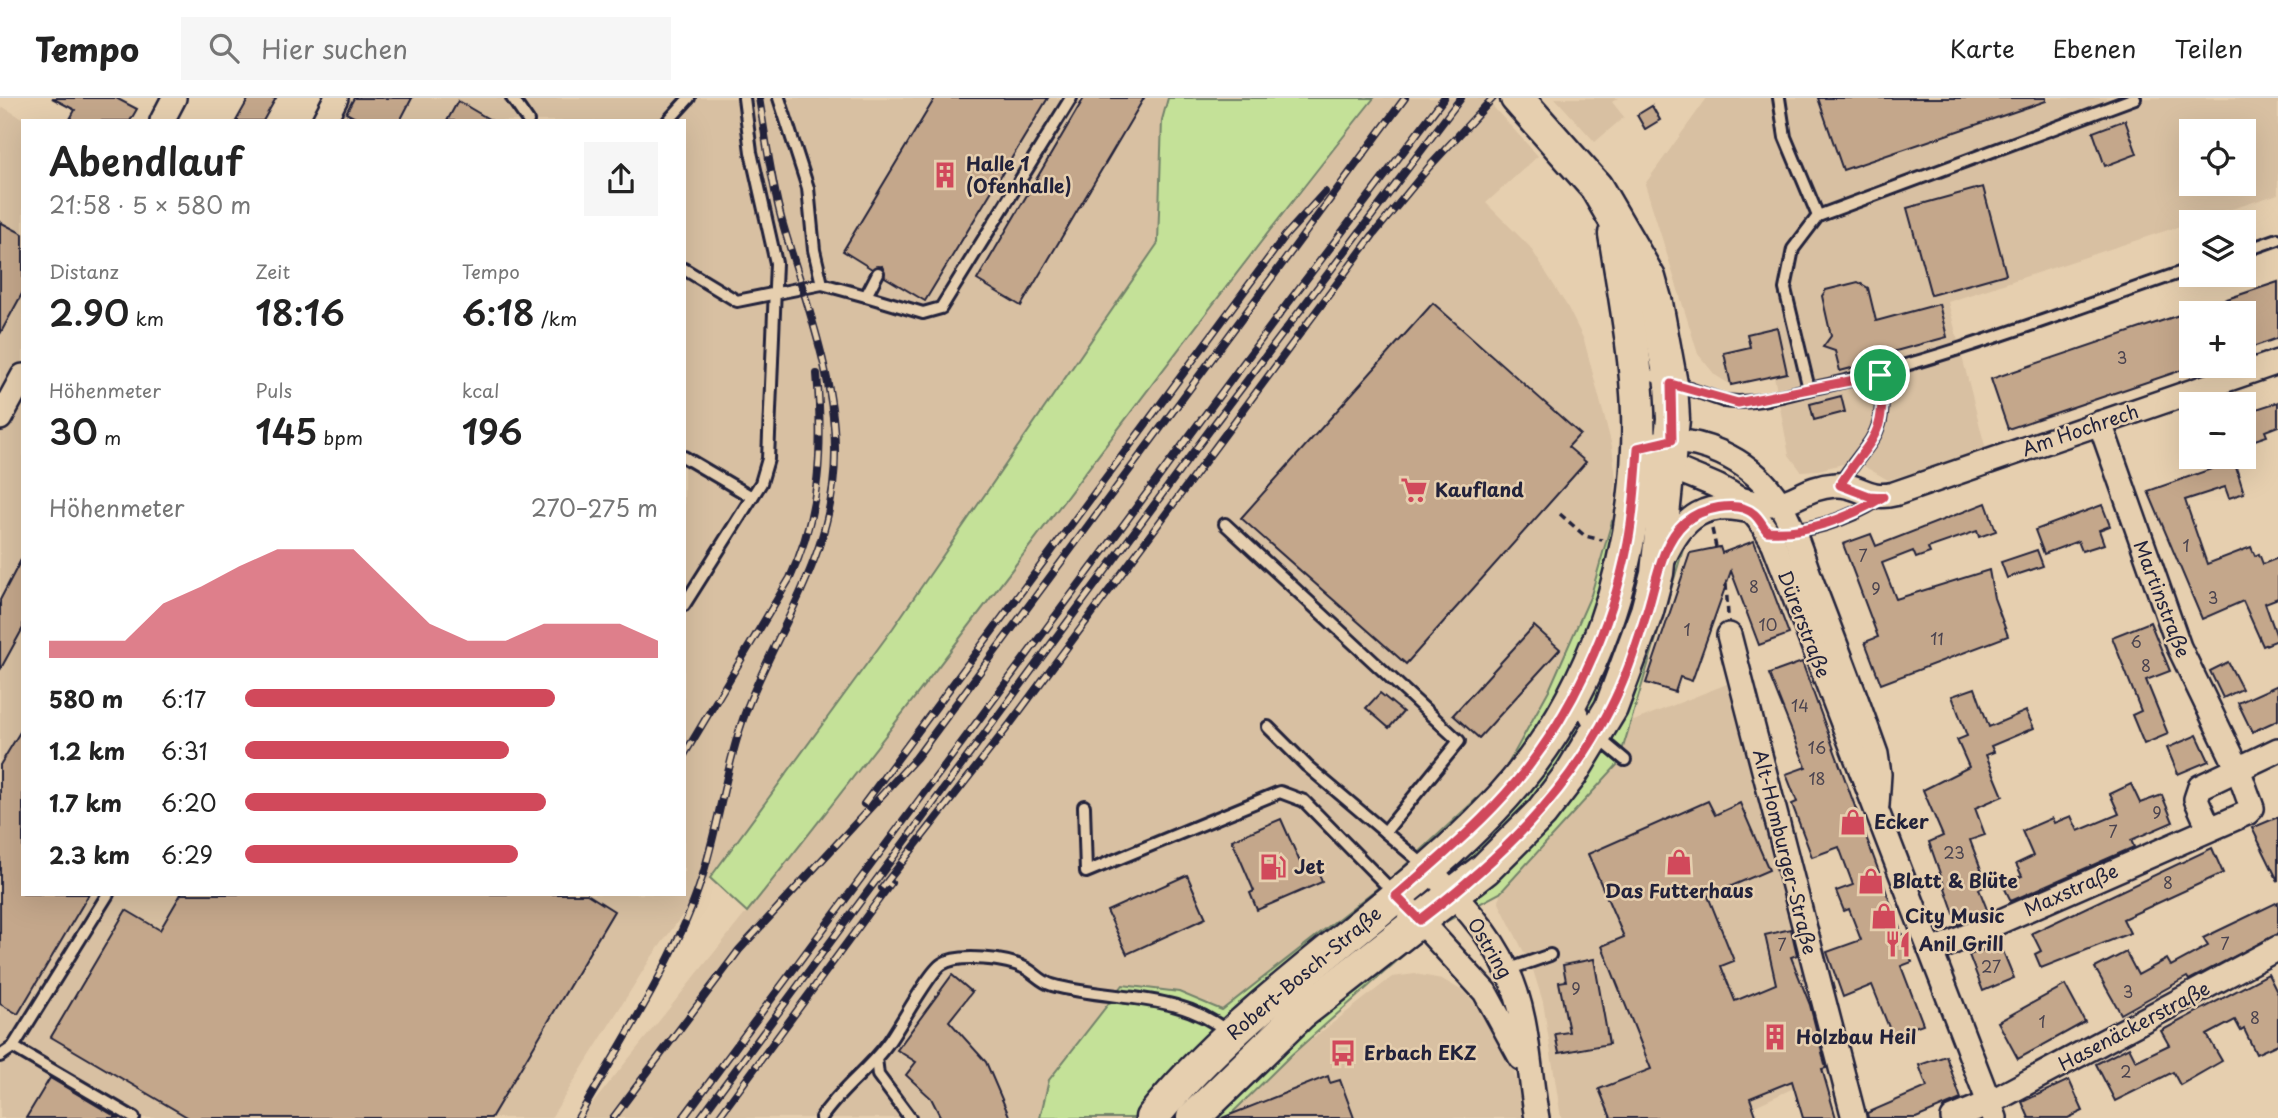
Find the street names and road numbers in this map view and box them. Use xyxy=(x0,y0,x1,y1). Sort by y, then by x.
street label: Am Hochrech xyxy=(2018,396,2142,462)
street label: Martinstraße xyxy=(2128,536,2198,661)
street label: Dürerstraße xyxy=(1772,566,1838,682)
street label: Alt-Homburger-Straße xyxy=(1747,746,1825,957)
street label: Maxstraße xyxy=(2019,856,2122,922)
street label: Robert-Bosch-Straße xyxy=(1220,899,1387,1046)
street label: Ostring xyxy=(1462,912,1520,983)
street label: Hasenäckerstraße xyxy=(2053,973,2214,1077)

